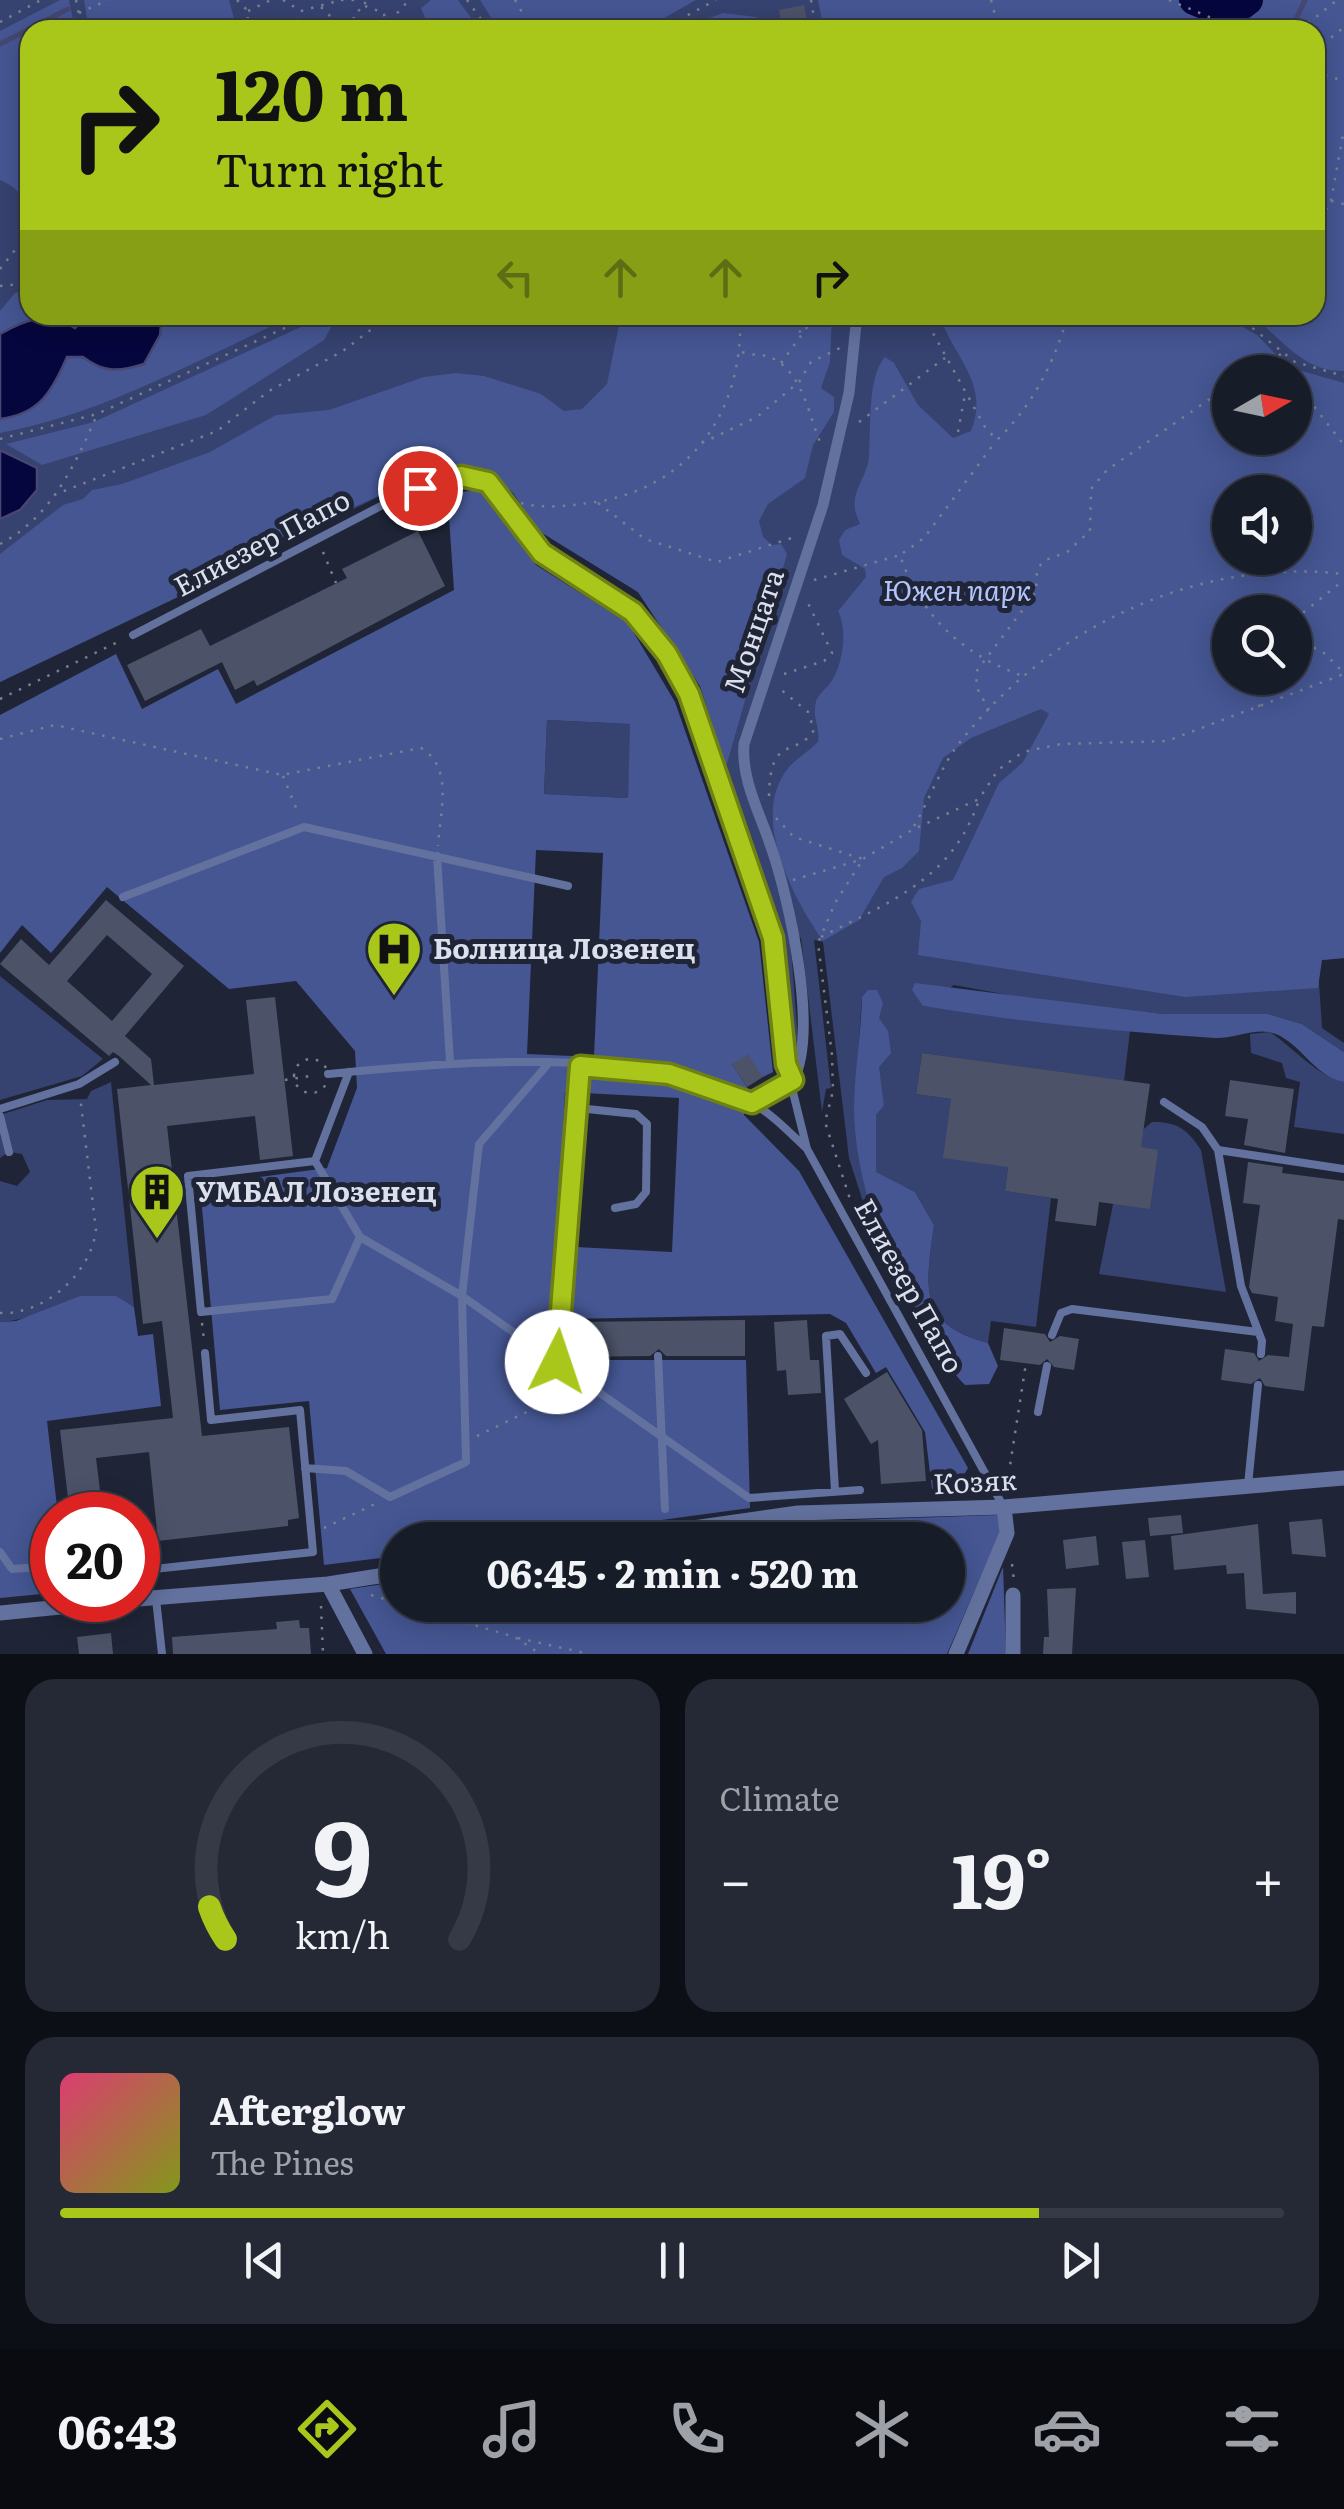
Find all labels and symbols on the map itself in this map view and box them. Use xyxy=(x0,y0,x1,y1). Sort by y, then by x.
north arrow xyxy=(1212,355,1312,455)
pin xyxy=(378,446,463,531)
street label: Елиезер Папо xyxy=(165,477,357,605)
street label: Монцата xyxy=(711,563,793,698)
park label: Южен парк xyxy=(883,568,1031,610)
hospital icon: Болница Лозенец xyxy=(364,919,424,998)
place label: Болница Лозенец xyxy=(433,926,695,968)
building icon: УМБАЛ Лозенец xyxy=(127,1162,187,1241)
place label: УМБАЛ Лозенец xyxy=(196,1169,436,1211)
street label: Елиезер Папо xyxy=(845,1190,976,1380)
position arrow xyxy=(505,1310,609,1414)
street label: Козяк xyxy=(932,1457,1018,1503)
speed limit sign: 20 xyxy=(30,1492,160,1622)

